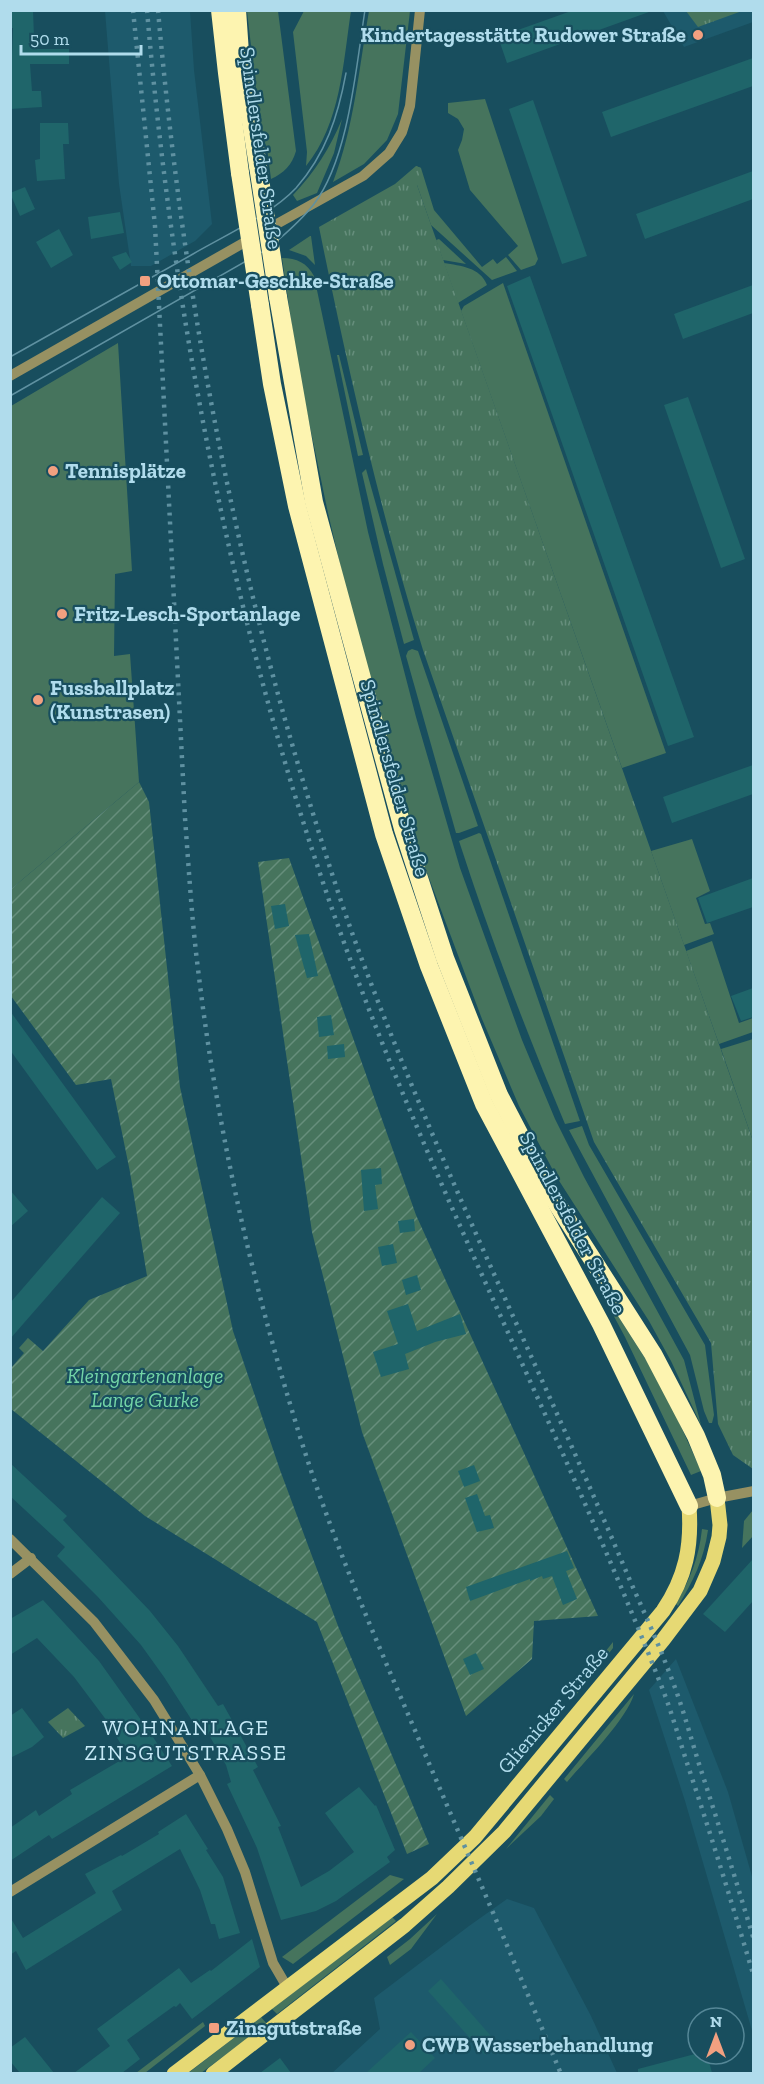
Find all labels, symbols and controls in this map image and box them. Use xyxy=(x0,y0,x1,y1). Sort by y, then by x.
scale bar xyxy=(21,18,141,56)
place label: Kindertagesstätte Rudower Straße xyxy=(360,22,686,47)
text: 50 m xyxy=(30,28,70,50)
marker: Kindertagesstätte Rudower Straße xyxy=(691,28,705,42)
street label: Spindlersfelder Straße xyxy=(235,45,288,251)
place label: Ottomar-Geschke-Straße xyxy=(157,268,394,293)
marker: Ottomar-Geschke-Straße xyxy=(138,274,152,288)
place label: Tennisplätze xyxy=(65,458,186,483)
marker: Tennisplätze xyxy=(46,464,60,478)
place label: Fritz-Lesch-Sportanlage xyxy=(74,601,300,626)
marker: Fritz-Lesch-Sportanlage xyxy=(55,607,69,621)
place label: Fussballplatz (Kunstrasen) xyxy=(50,675,175,724)
street label: Spindlersfelder Straße xyxy=(355,676,436,879)
marker: Fussballplatz (Kunstrasen) xyxy=(31,693,45,707)
street label: Spindlersfelder Straße xyxy=(515,1127,632,1319)
park label: Kleingartenanlage Lange Gurke xyxy=(67,1363,223,1412)
street label: Glienicker Straße xyxy=(492,1641,613,1778)
district label: WOHNANLAGE ZINSGUTSTRASSE xyxy=(85,1714,287,1766)
north arrow xyxy=(686,2006,746,2066)
text: N xyxy=(710,2012,722,2031)
place label: Zinsgutstraße xyxy=(226,2015,362,2040)
marker: Zinsgutstraße xyxy=(207,2021,221,2035)
place label: CWB Wasserbehandlung xyxy=(422,2032,653,2057)
marker: CWB Wasserbehandlung xyxy=(403,2038,417,2052)

